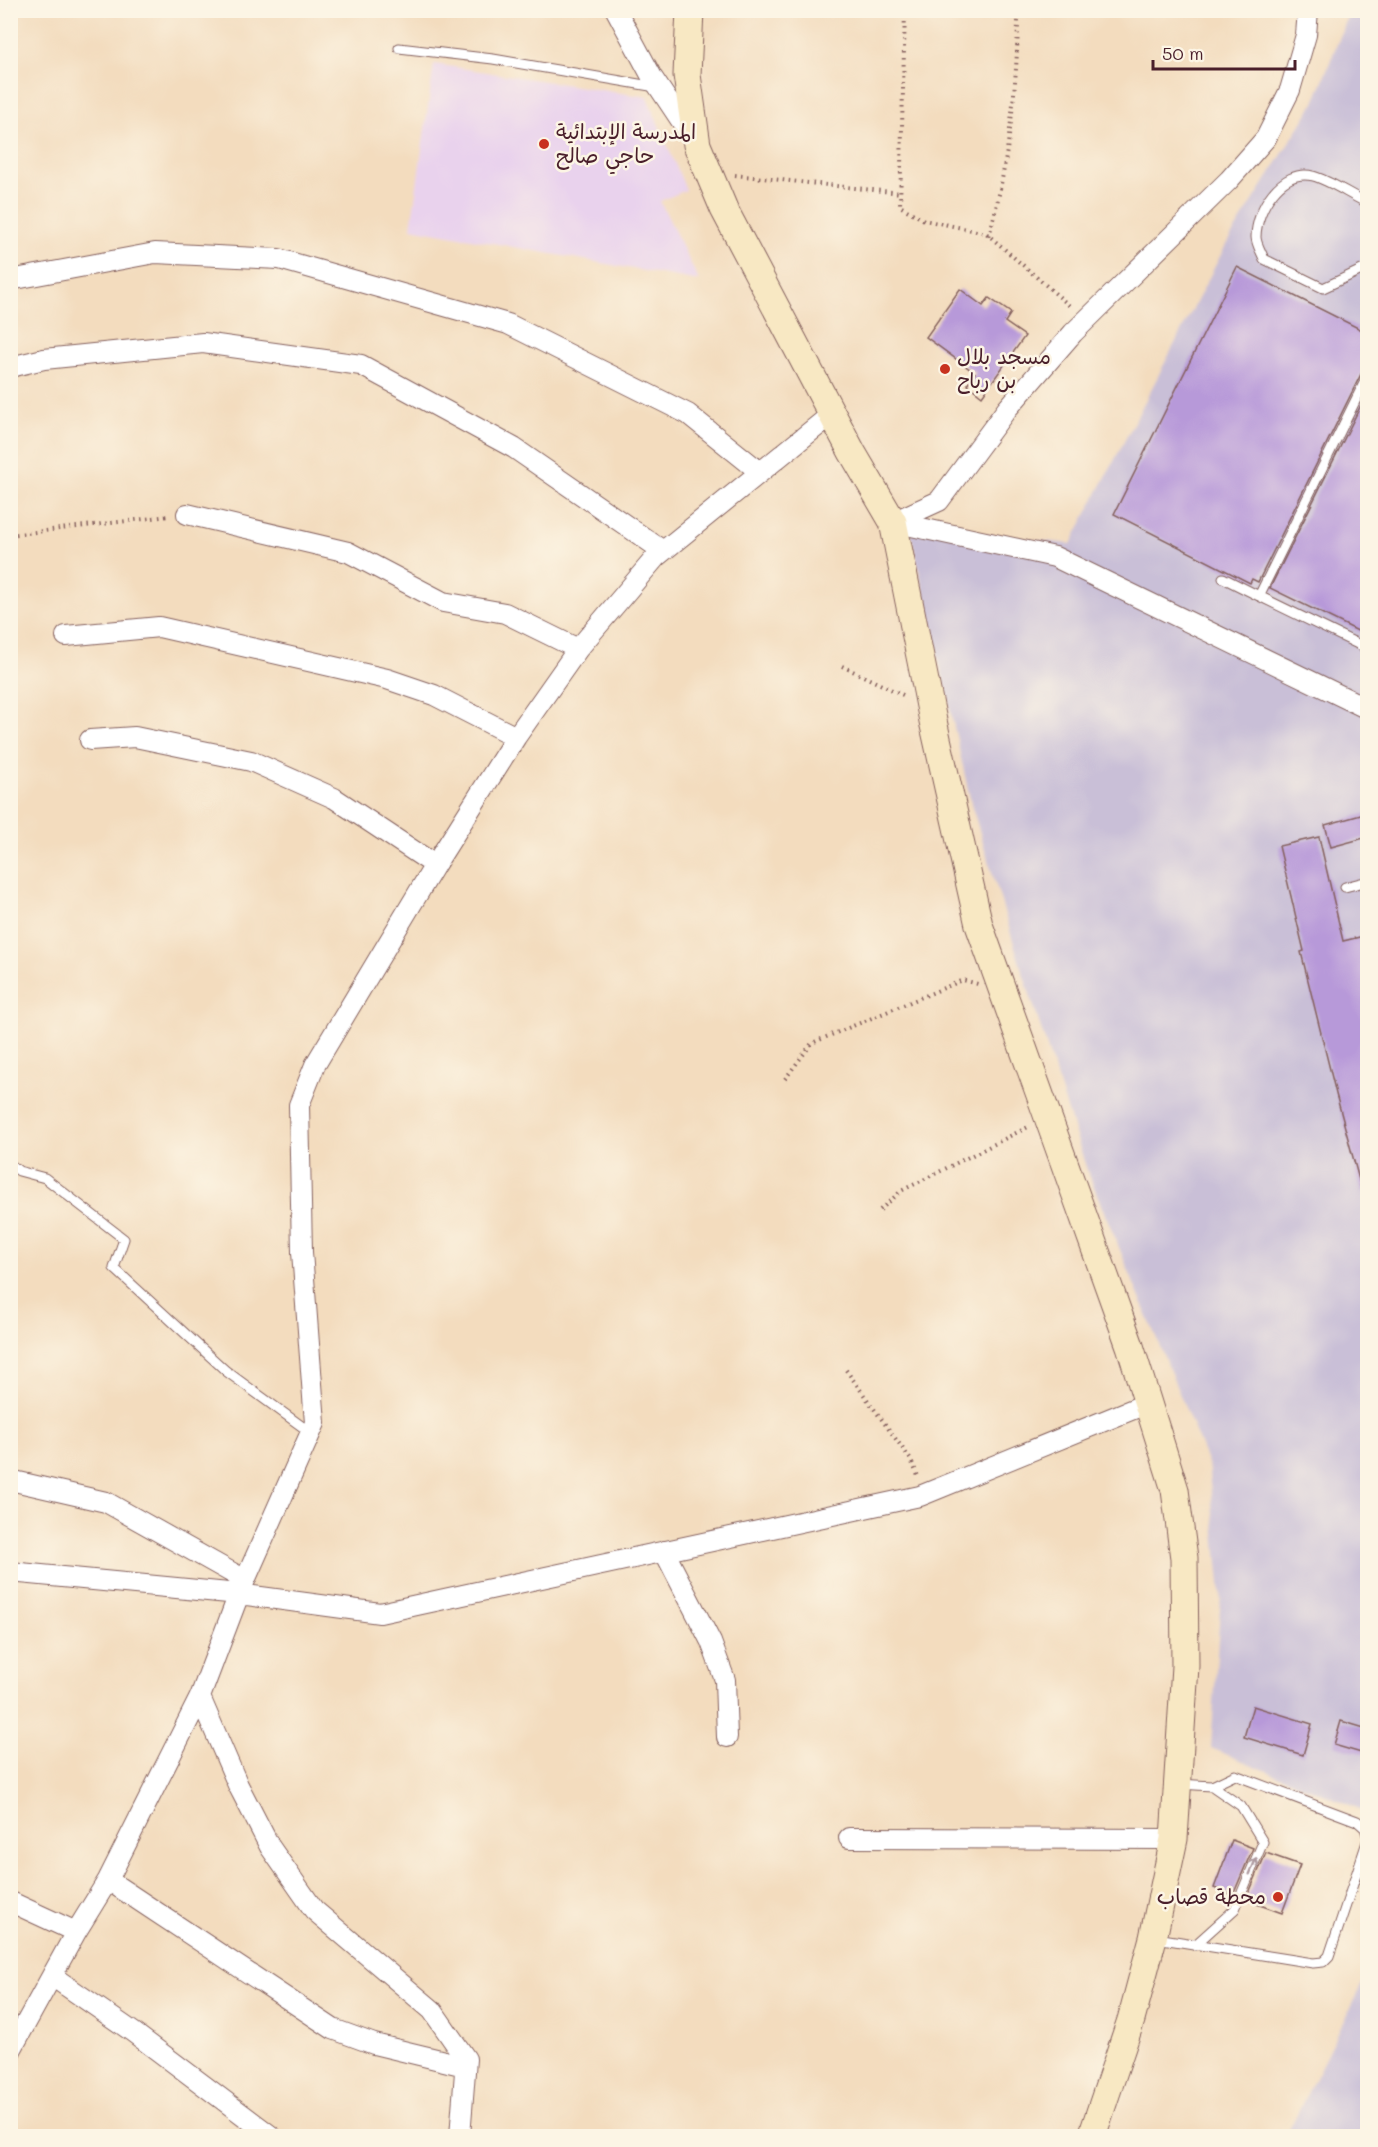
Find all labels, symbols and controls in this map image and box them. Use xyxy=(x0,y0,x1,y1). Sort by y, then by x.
scale bar xyxy=(1153,33,1296,71)
text: 50 m xyxy=(1162,41,1204,65)
place label: المدرسة الإبتدائية حاجي صالح xyxy=(556,117,696,175)
marker: المدرسة الإبتدائية حاجي صالح xyxy=(537,137,551,151)
place label: مسجد بلال بن رباح xyxy=(957,342,1051,394)
marker: مسجد بلال بن رباح xyxy=(938,362,952,376)
one-way arrow xyxy=(1248,1857,1259,1876)
place label: محطة قصاب xyxy=(1157,1882,1266,1910)
marker: محطة قصاب xyxy=(1271,1890,1285,1904)

